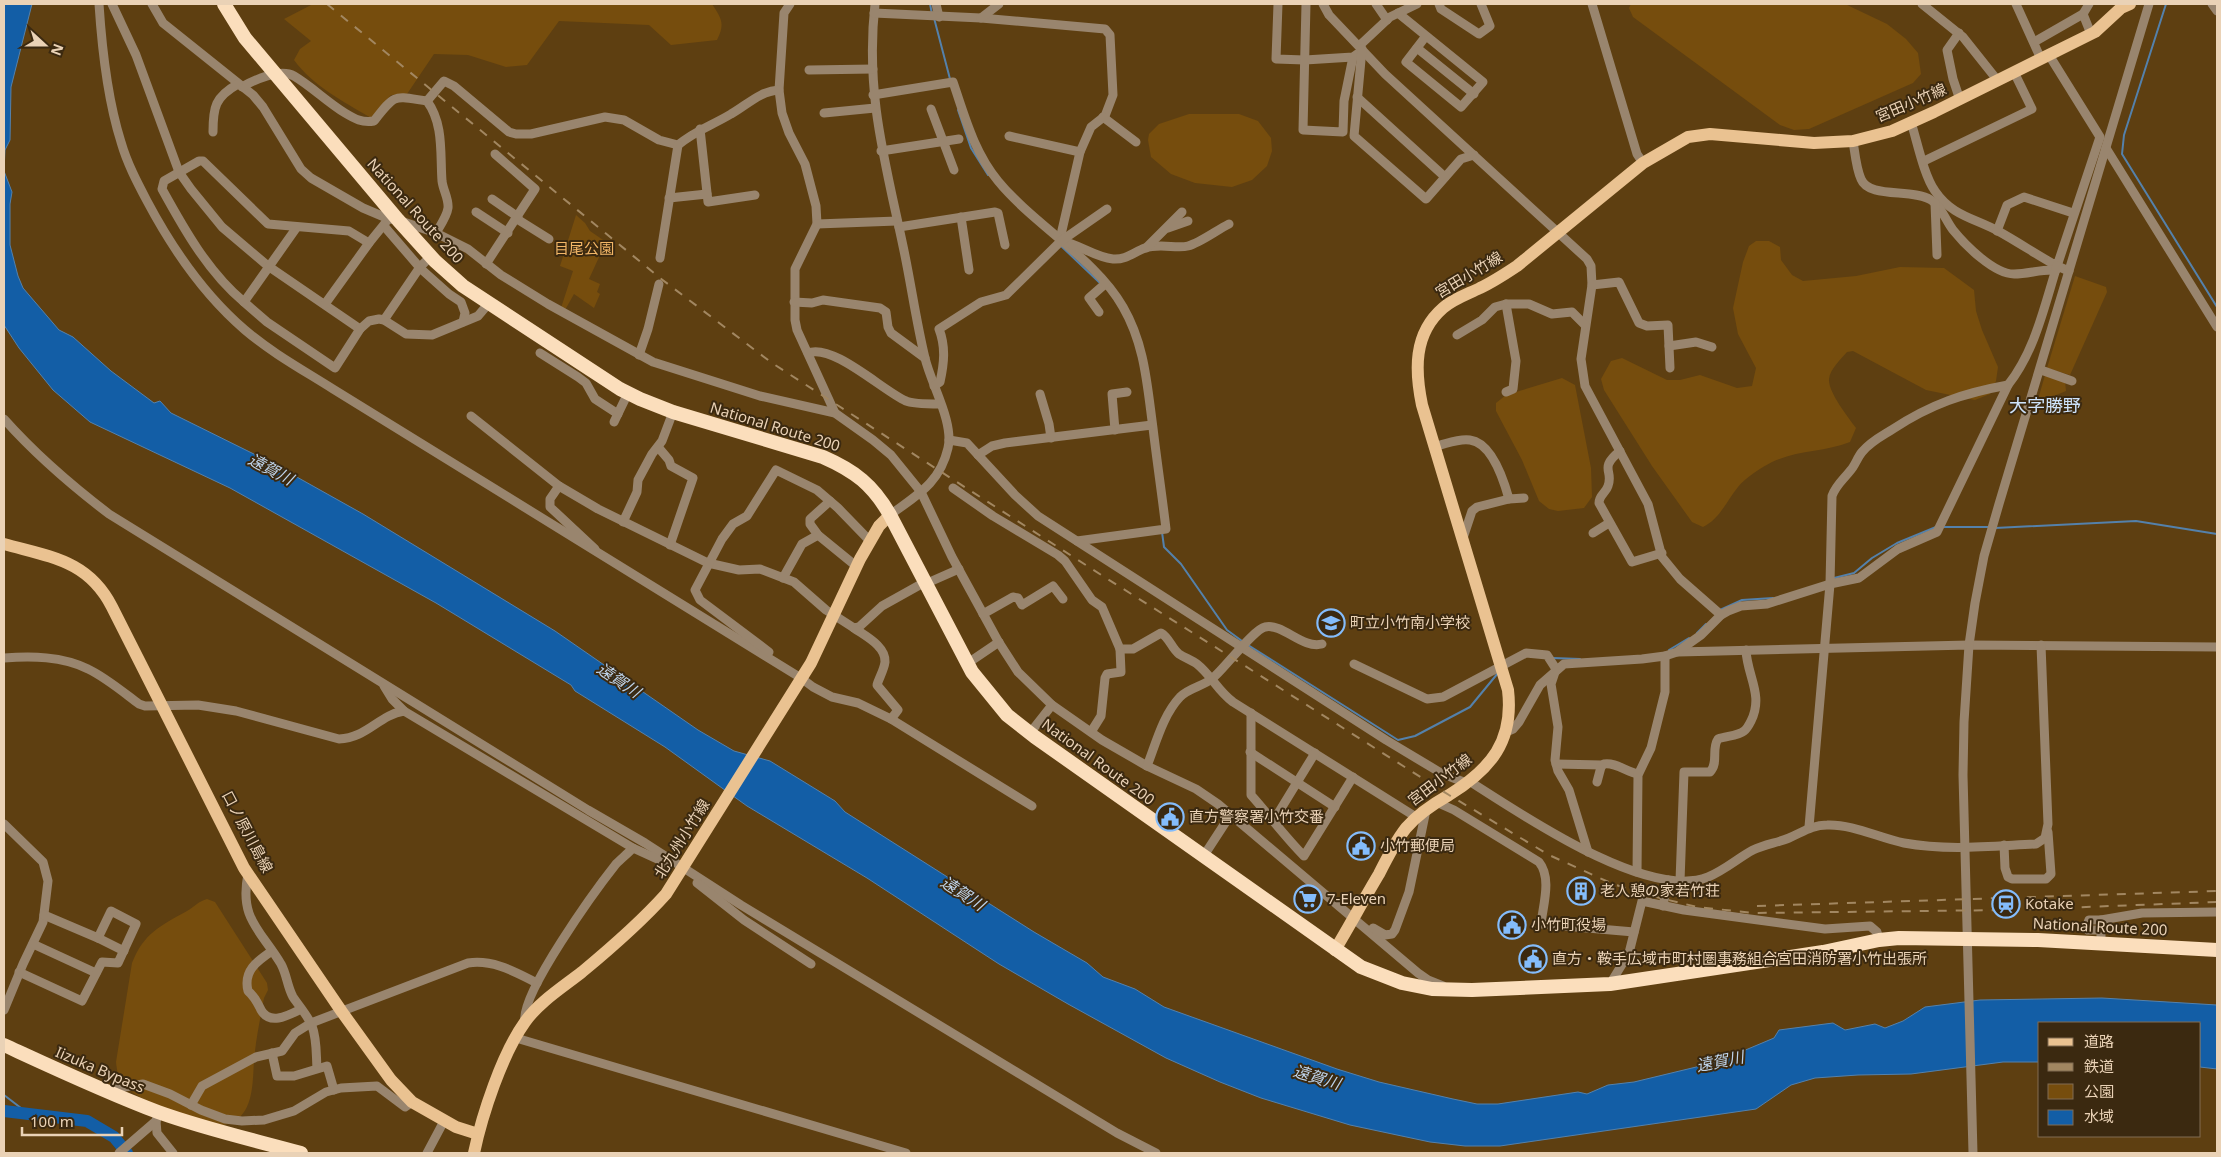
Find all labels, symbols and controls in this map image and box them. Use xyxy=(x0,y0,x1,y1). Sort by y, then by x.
north arrow xyxy=(20,20,70,70)
text: N xyxy=(47,41,69,59)
street label: 宮田小竹線 xyxy=(1872,78,1949,126)
street label: National Route 200 xyxy=(363,154,468,267)
park label: 目尾公園 xyxy=(554,238,614,258)
street label: 宮田小竹線 xyxy=(1431,246,1506,302)
district label: 大字勝野 xyxy=(2009,393,2081,417)
street label: National Route 200 xyxy=(708,397,843,455)
water label: 遠賀川 xyxy=(245,448,299,491)
school or university icon: 町立小竹南小学校 xyxy=(1316,608,1346,638)
place label: 町立小竹南小学校 xyxy=(1350,612,1470,632)
water label: 遠賀川 xyxy=(593,657,647,704)
street label: National Route 200 xyxy=(1038,713,1159,809)
street label: 宮田小竹線 xyxy=(1403,749,1475,810)
street label: 口ノ原川島線 xyxy=(218,787,278,876)
street label: 北九州小竹線 xyxy=(649,795,713,882)
public building icon: 直方警察署小竹交番 xyxy=(1155,802,1185,832)
place label: 直方警察署小竹交番 xyxy=(1189,806,1324,826)
public building icon: 小竹郵便局 xyxy=(1346,831,1376,861)
place label: 小竹郵便局 xyxy=(1380,835,1455,855)
water label: 遠賀川 xyxy=(937,871,991,916)
building icon: 老人憩の家若竹荘 xyxy=(1566,876,1596,906)
place label: 老人憩の家若竹荘 xyxy=(1600,880,1720,900)
supermarket icon: 7-Eleven xyxy=(1293,884,1323,914)
place label: 7-Eleven xyxy=(1327,888,1386,908)
station icon: Kotake xyxy=(1991,889,2021,919)
place label: Kotake xyxy=(2025,893,2074,913)
public building icon: 小竹町役場 xyxy=(1497,910,1527,940)
street label: National Route 200 xyxy=(2032,912,2168,940)
place label: 小竹町役場 xyxy=(1531,914,1606,934)
public building icon: 直方・鞍手広域市町村圏事務組合宮田消防署小竹出張所 xyxy=(1518,944,1548,974)
place label: 直方・鞍手広域市町村圏事務組合宮田消防署小竹出張所 xyxy=(1552,948,1927,968)
legend xyxy=(2038,1022,2201,1137)
text: 道路 xyxy=(2084,1031,2114,1051)
street label: Iizuka Bypass xyxy=(53,1041,148,1097)
water label: 遠賀川 xyxy=(1694,1045,1748,1076)
text: 鉄道 xyxy=(2084,1056,2114,1076)
water label: 遠賀川 xyxy=(1291,1059,1345,1095)
text: 公園 xyxy=(2084,1081,2114,1101)
scale bar xyxy=(22,1104,122,1136)
text: 水域 xyxy=(2084,1106,2114,1126)
text: 100 m xyxy=(30,1111,74,1131)

